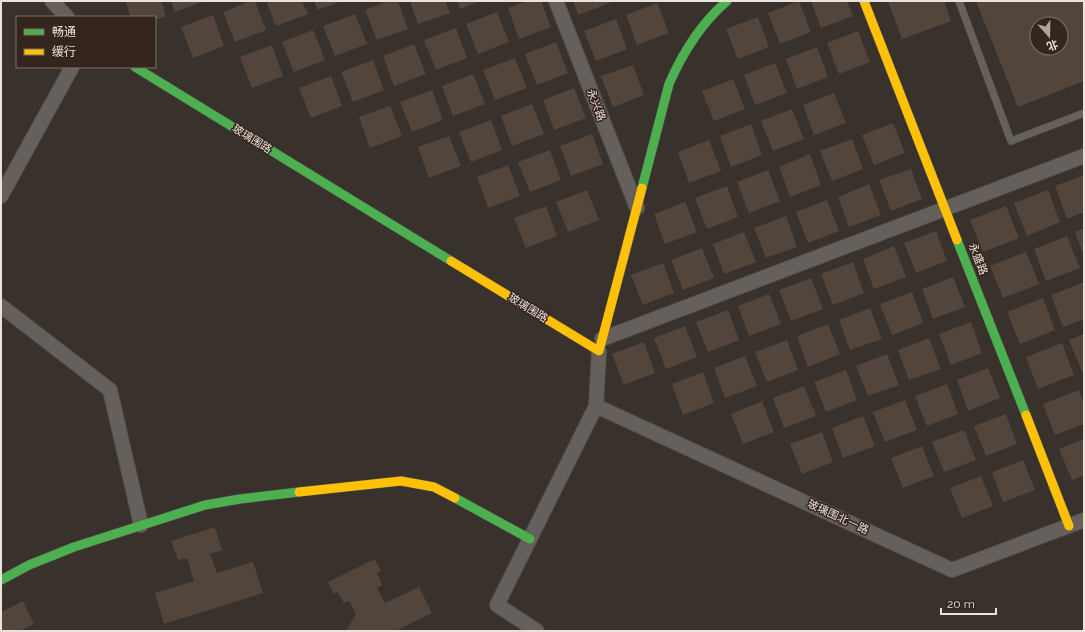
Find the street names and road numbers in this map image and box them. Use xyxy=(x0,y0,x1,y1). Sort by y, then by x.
street label: 永兴路 xyxy=(584,87,608,123)
street label: 玻璃围路 xyxy=(230,122,274,156)
street label: 永盛路 xyxy=(966,241,990,277)
street label: 玻璃围路 xyxy=(506,291,550,325)
street label: 玻璃围北一路 xyxy=(805,497,871,537)

